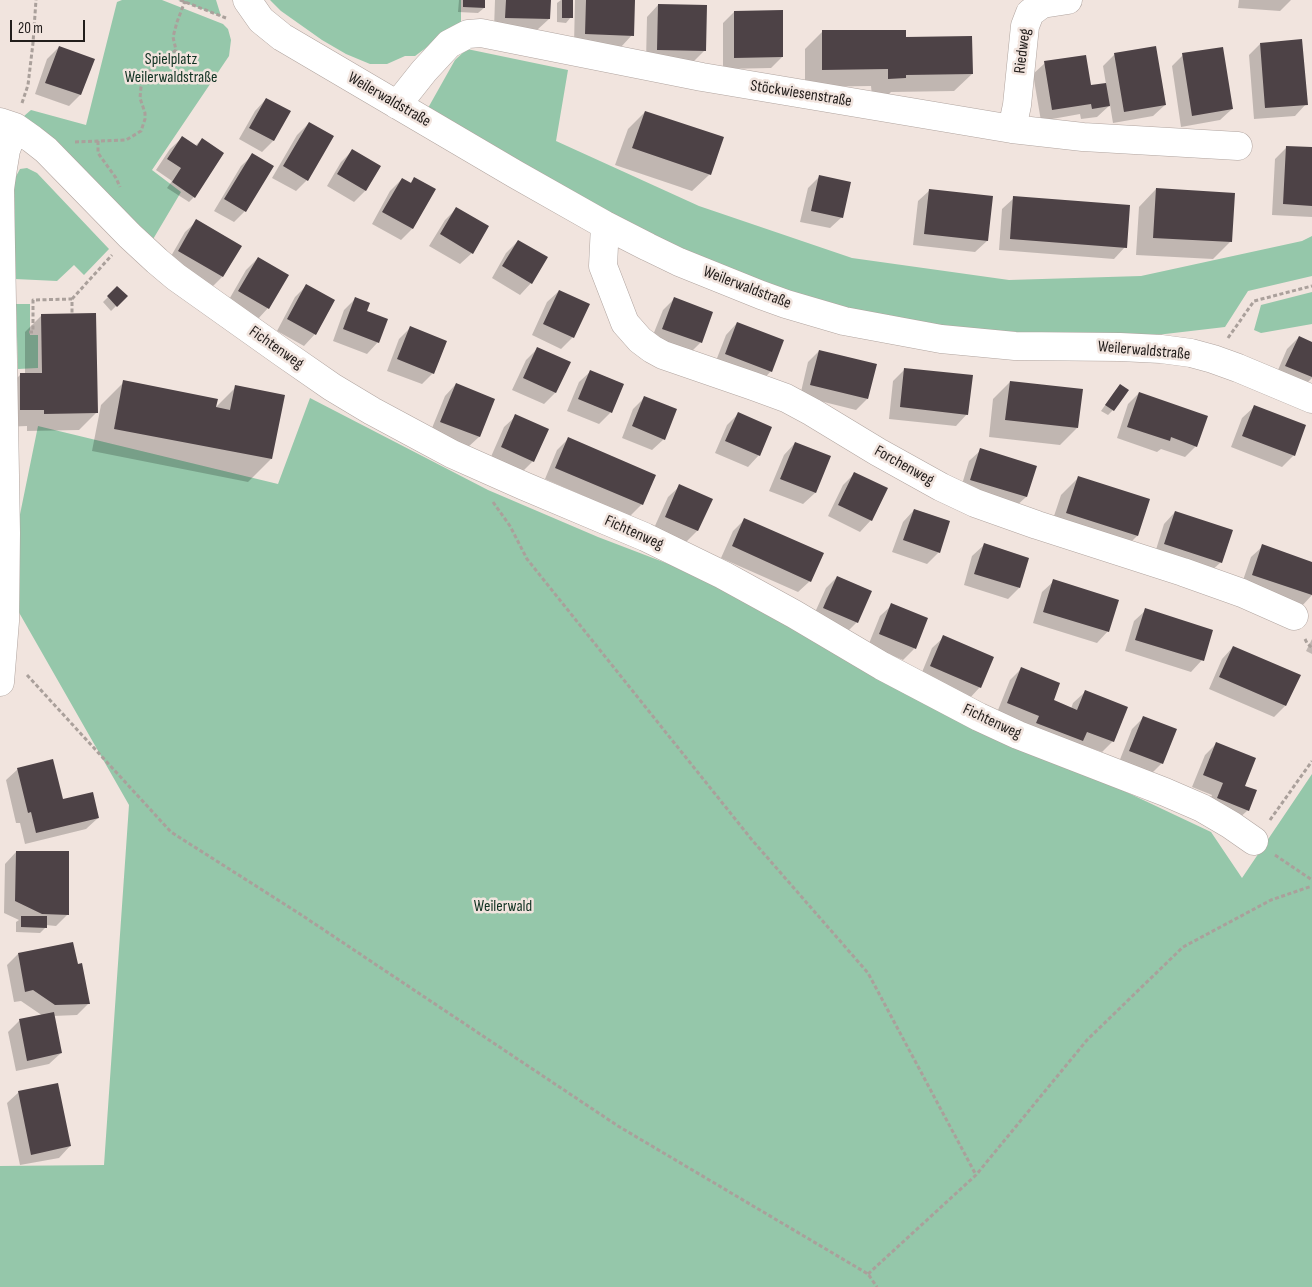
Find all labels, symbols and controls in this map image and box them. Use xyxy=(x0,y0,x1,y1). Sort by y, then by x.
scale bar xyxy=(12,10,88,42)
text: 20 m xyxy=(18,19,43,38)
street label: Riedweg xyxy=(1011,27,1035,75)
park label: Spielplatz Weilerwaldstraße xyxy=(125,50,217,88)
street label: Weilerwaldstraße xyxy=(344,69,434,131)
street label: Stöckwiesenstraße xyxy=(749,77,853,111)
street label: Weilerwaldstraße xyxy=(700,262,794,314)
street label: Fichtenweg xyxy=(245,322,307,374)
street label: Weilerwaldstraße xyxy=(1097,337,1191,365)
street label: Forchenweg xyxy=(871,442,937,490)
street label: Fichtenweg xyxy=(602,512,666,554)
street label: Fichtenweg xyxy=(960,700,1024,744)
park label: Weilerwald xyxy=(474,897,532,917)

